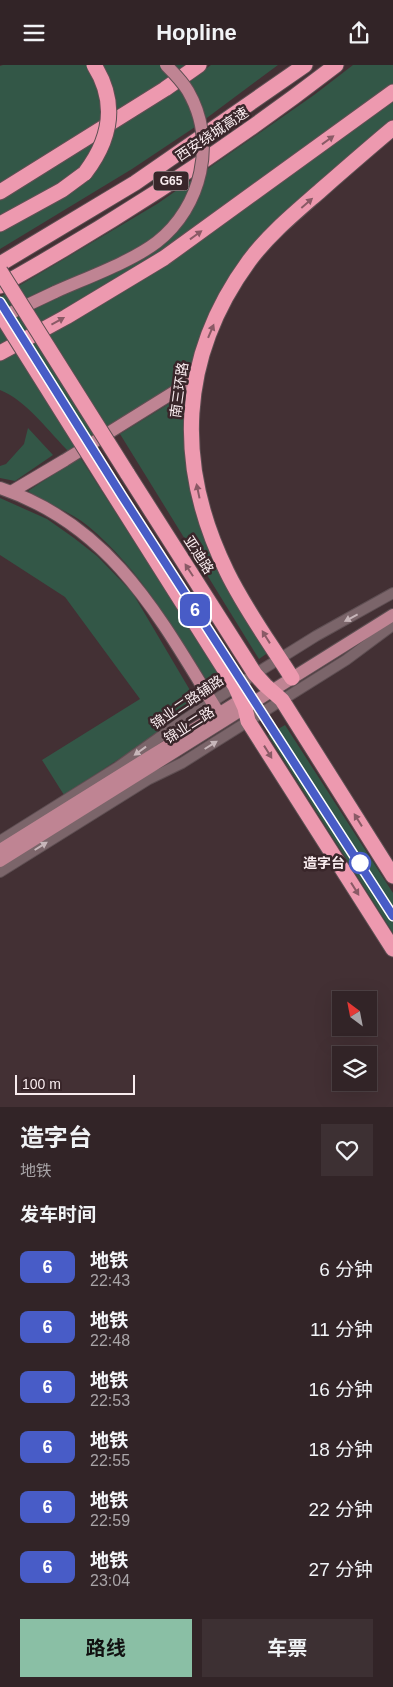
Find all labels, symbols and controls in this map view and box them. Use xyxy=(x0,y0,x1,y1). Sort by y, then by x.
icon: menu xyxy=(20,19,48,47)
icon: share xyxy=(345,19,373,47)
text: Hopline xyxy=(156,20,237,45)
street label: 西安绕城高速 xyxy=(173,104,251,164)
one-way arrow xyxy=(321,135,335,145)
road number: G65 xyxy=(154,171,188,190)
one-way arrow xyxy=(300,197,313,208)
one-way arrow xyxy=(189,230,202,240)
one-way arrow xyxy=(51,317,65,325)
one-way arrow xyxy=(207,324,215,338)
street label: 南三环路 xyxy=(167,361,191,419)
one-way arrow xyxy=(193,482,201,498)
street label: 亚迪路 xyxy=(181,533,217,577)
one-way arrow xyxy=(184,563,194,576)
line badge: 6 xyxy=(179,594,211,626)
text: 6 xyxy=(190,600,200,620)
one-way arrow xyxy=(344,613,357,622)
one-way arrow xyxy=(262,630,271,643)
street label: 锦业二路辅路 xyxy=(147,672,227,732)
street label: 锦业二路 xyxy=(161,703,217,747)
one-way arrow xyxy=(204,740,217,749)
one-way arrow xyxy=(263,745,272,758)
one-way arrow xyxy=(133,746,147,756)
one-way arrow xyxy=(353,813,362,826)
one-way arrow xyxy=(35,841,48,850)
marker: 造字台 xyxy=(349,852,371,874)
place label: 造字台 xyxy=(303,855,345,871)
one-way arrow xyxy=(350,882,359,896)
north arrow xyxy=(332,991,378,1036)
map controls xyxy=(332,991,377,1091)
button: layers xyxy=(332,1046,377,1091)
scale bar xyxy=(15,1072,135,1095)
text: 100 m xyxy=(22,1076,61,1092)
text: 造字台 xyxy=(20,1124,92,1151)
button: heart xyxy=(321,1124,373,1176)
text: 地铁 xyxy=(20,1162,52,1179)
text: 发车时间 xyxy=(20,1204,96,1225)
text: 地铁 xyxy=(90,1250,128,1271)
text: 6 xyxy=(42,1257,53,1277)
text: 6 分钟 xyxy=(319,1259,373,1280)
text: 22:43 xyxy=(90,1272,130,1289)
text: 地铁 xyxy=(90,1310,128,1331)
text: 6 xyxy=(42,1317,53,1337)
text: 11 分钟 xyxy=(310,1319,373,1340)
text: 22:48 xyxy=(90,1332,130,1349)
text: 地铁 xyxy=(90,1370,128,1391)
text: 6 xyxy=(42,1377,53,1397)
text: 16 分钟 xyxy=(309,1379,373,1400)
text: 22:53 xyxy=(90,1392,130,1409)
text: 地铁 xyxy=(90,1430,128,1451)
text: 6 xyxy=(42,1437,53,1457)
text: 18 分钟 xyxy=(309,1439,373,1460)
text: 22:55 xyxy=(90,1452,130,1469)
text: 地铁 xyxy=(90,1490,128,1511)
text: 6 xyxy=(42,1497,53,1517)
text: 22 分钟 xyxy=(309,1499,373,1520)
text: 22:59 xyxy=(90,1512,130,1529)
text: 地铁 xyxy=(90,1550,128,1571)
text: 6 xyxy=(42,1557,53,1577)
text: 27 分钟 xyxy=(309,1559,373,1580)
text: 23:04 xyxy=(90,1572,130,1589)
button: 路线 xyxy=(20,1619,192,1677)
button: 车票 xyxy=(202,1619,373,1677)

